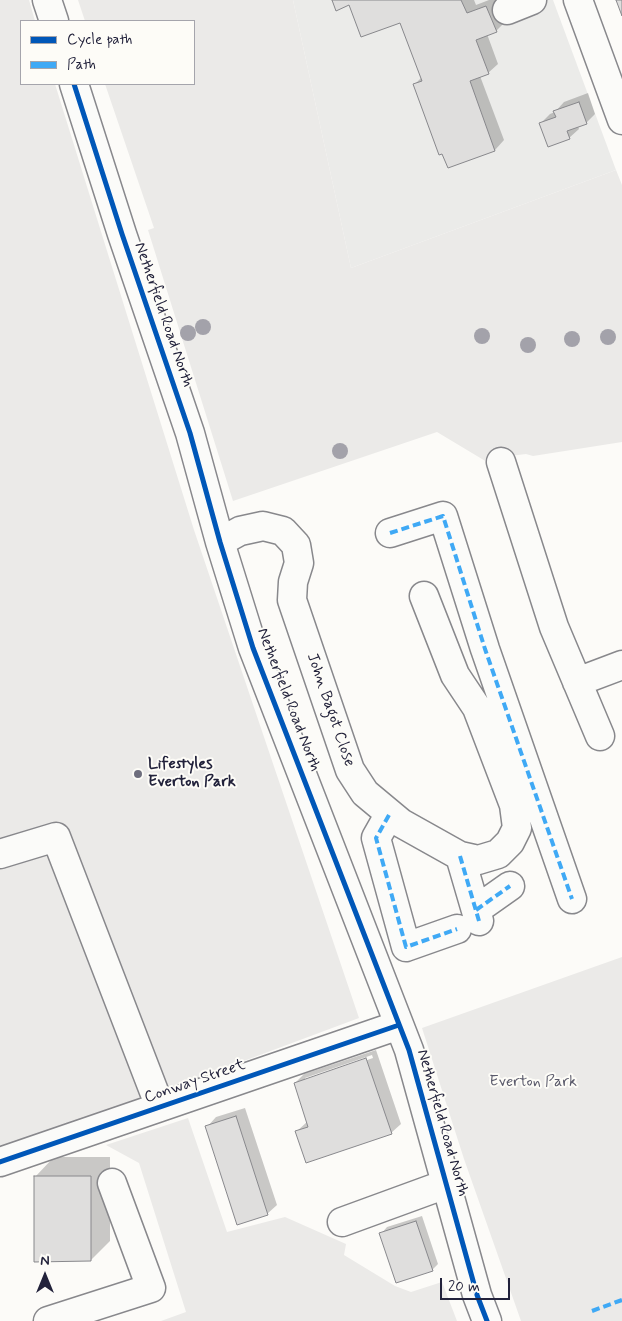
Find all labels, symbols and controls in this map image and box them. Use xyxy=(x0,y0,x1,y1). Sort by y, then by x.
legend xyxy=(20,20,195,85)
text: Cycle path xyxy=(67,30,132,50)
text: Path xyxy=(67,55,96,75)
street label: Netherfield Road North xyxy=(129,240,197,390)
street label: Netherfield Road North xyxy=(252,626,324,774)
street label: John Bagot Close xyxy=(302,651,358,769)
place label: Lifestyles Everton Park xyxy=(148,755,236,793)
marker: Lifestyles Everton Park xyxy=(132,768,144,780)
street label: Netherfield Road North xyxy=(412,1047,472,1199)
street label: Conway Street xyxy=(142,1056,248,1108)
park label: Everton Park xyxy=(489,1073,577,1093)
north arrow xyxy=(20,1251,70,1301)
text: N xyxy=(40,1252,50,1270)
scale bar xyxy=(442,1268,512,1300)
text: 20 m xyxy=(448,1277,480,1297)

